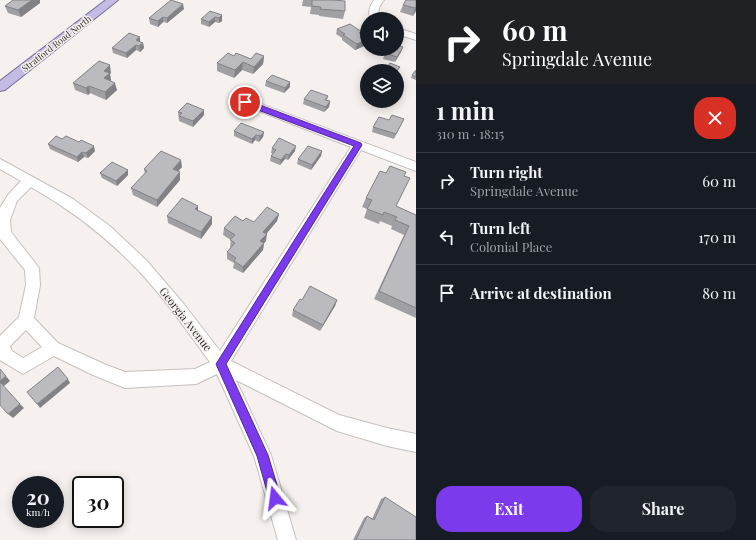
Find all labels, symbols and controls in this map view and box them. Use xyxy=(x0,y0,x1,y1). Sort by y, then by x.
text: 60 m xyxy=(502,11,568,48)
street label: Stratford Road North xyxy=(19,12,94,74)
map controls xyxy=(360,12,404,108)
button: sound xyxy=(360,12,404,56)
icon: right xyxy=(436,16,488,68)
text: Springdale Avenue xyxy=(502,47,652,71)
button: layers xyxy=(360,64,404,108)
pin xyxy=(228,85,262,119)
icon: arrive xyxy=(234,91,256,113)
text: 1 min xyxy=(436,94,495,126)
button: close xyxy=(694,97,736,139)
text: 310 m · 18:15 xyxy=(436,125,504,142)
text: Turn right xyxy=(470,162,543,182)
icon: right xyxy=(436,170,458,192)
text: 60 m xyxy=(702,171,736,191)
text: Springdale Avenue xyxy=(470,182,578,199)
text: Turn left xyxy=(470,218,531,238)
icon: left xyxy=(436,226,458,248)
text: 170 m xyxy=(698,227,736,247)
text: Colonial Place xyxy=(470,238,552,255)
icon: arrive xyxy=(436,282,458,304)
text: Arrive at destination xyxy=(470,283,612,303)
text: 80 m xyxy=(702,283,736,303)
street label: Georgia Avenue xyxy=(156,284,216,354)
speed limit sign: 30 xyxy=(72,476,124,528)
position arrow xyxy=(254,477,296,519)
text: 20 xyxy=(26,483,50,510)
button: Exit xyxy=(436,486,582,532)
button: Share xyxy=(590,486,736,532)
text: km/h xyxy=(26,505,50,519)

